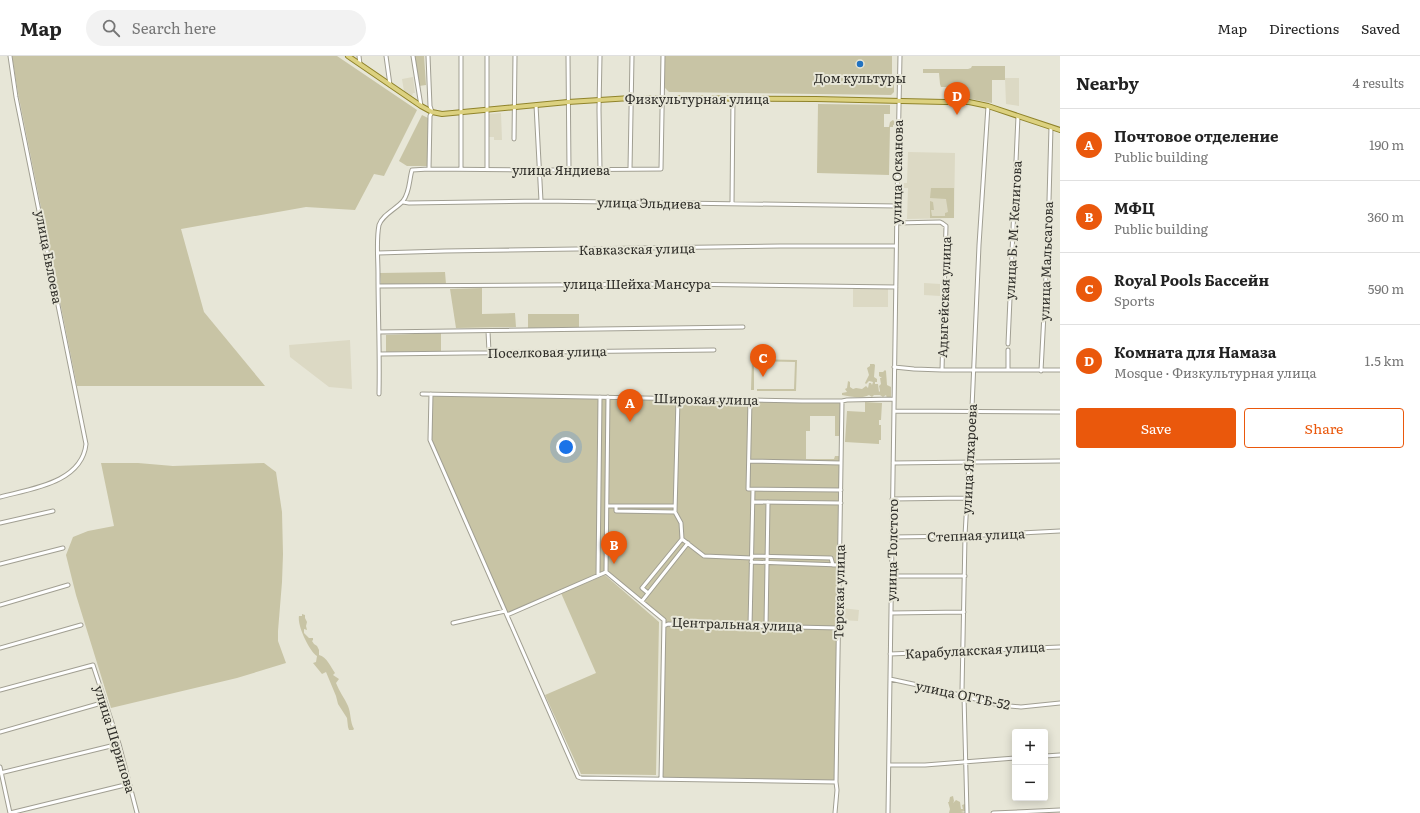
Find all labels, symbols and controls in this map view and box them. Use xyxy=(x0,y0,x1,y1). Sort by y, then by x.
search box xyxy=(86,10,366,46)
text: Map xyxy=(20,14,62,42)
text: Search here xyxy=(132,16,216,39)
icon: search xyxy=(100,17,122,39)
text: Map xyxy=(1217,18,1247,38)
text: Directions xyxy=(1269,18,1339,38)
text: Saved xyxy=(1361,18,1400,38)
marker: Дом культуры xyxy=(855,59,865,69)
place label: Дом культуры xyxy=(814,68,906,87)
text: Nearby xyxy=(1076,70,1139,95)
text: 4 results xyxy=(1353,73,1404,92)
pin: D xyxy=(944,82,970,115)
street label: Физкультурная улица xyxy=(625,89,769,108)
street label: улица Осканова xyxy=(886,120,907,224)
text: Почтовое отделение xyxy=(1114,124,1279,147)
text: A xyxy=(1084,135,1094,154)
text: 190 m xyxy=(1369,135,1404,154)
text: Public building xyxy=(1114,147,1208,166)
street label: улица Яндиева xyxy=(512,160,610,179)
street label: улица Б. М. Келигова xyxy=(999,160,1026,300)
street label: улица Эльдиева xyxy=(597,192,701,213)
text: МФЦ xyxy=(1114,196,1155,219)
street label: улица Мальсагова xyxy=(1034,201,1057,321)
text: B xyxy=(1085,207,1093,226)
text: 360 m xyxy=(1367,207,1404,226)
street label: улица Евлоева xyxy=(31,209,68,305)
text: Public building xyxy=(1114,219,1208,238)
street label: Адыгейская улица xyxy=(932,236,955,358)
street label: Кавказская улица xyxy=(579,238,695,259)
text: Royal Pools Бассейн xyxy=(1114,268,1269,291)
street label: улица Шейха Мансура xyxy=(563,274,711,293)
text: C xyxy=(1084,279,1094,298)
text: 590 m xyxy=(1368,279,1404,298)
text: Sports xyxy=(1114,291,1154,310)
text: Комната для Намаза xyxy=(1114,340,1277,363)
street label: Поселковая улица xyxy=(487,341,607,362)
pin: C xyxy=(750,344,776,377)
text: D xyxy=(1084,351,1094,370)
text: 1.5 km xyxy=(1365,351,1404,370)
text: Mosque · Физкультурная улица xyxy=(1114,363,1317,382)
street label: Широкая улица xyxy=(653,388,759,409)
pin: A xyxy=(617,389,643,422)
street label: улица Ялхароева xyxy=(956,403,981,515)
button: Save xyxy=(1076,408,1236,448)
button: Share xyxy=(1244,408,1404,448)
your location xyxy=(556,437,576,457)
street label: улица Толстого xyxy=(881,498,902,601)
street label: Степная улица xyxy=(927,523,1025,546)
pin: B xyxy=(601,531,627,564)
street label: Терская улица xyxy=(828,544,849,640)
street label: Центральная улица xyxy=(671,612,803,635)
street label: Карабулакская улица xyxy=(905,636,1045,663)
street label: улица ОГТБ-52 xyxy=(914,675,1012,714)
street label: улица Шерипова xyxy=(90,683,141,795)
map controls xyxy=(1012,729,1048,801)
button: + xyxy=(1012,729,1048,765)
button: − xyxy=(1012,765,1048,801)

